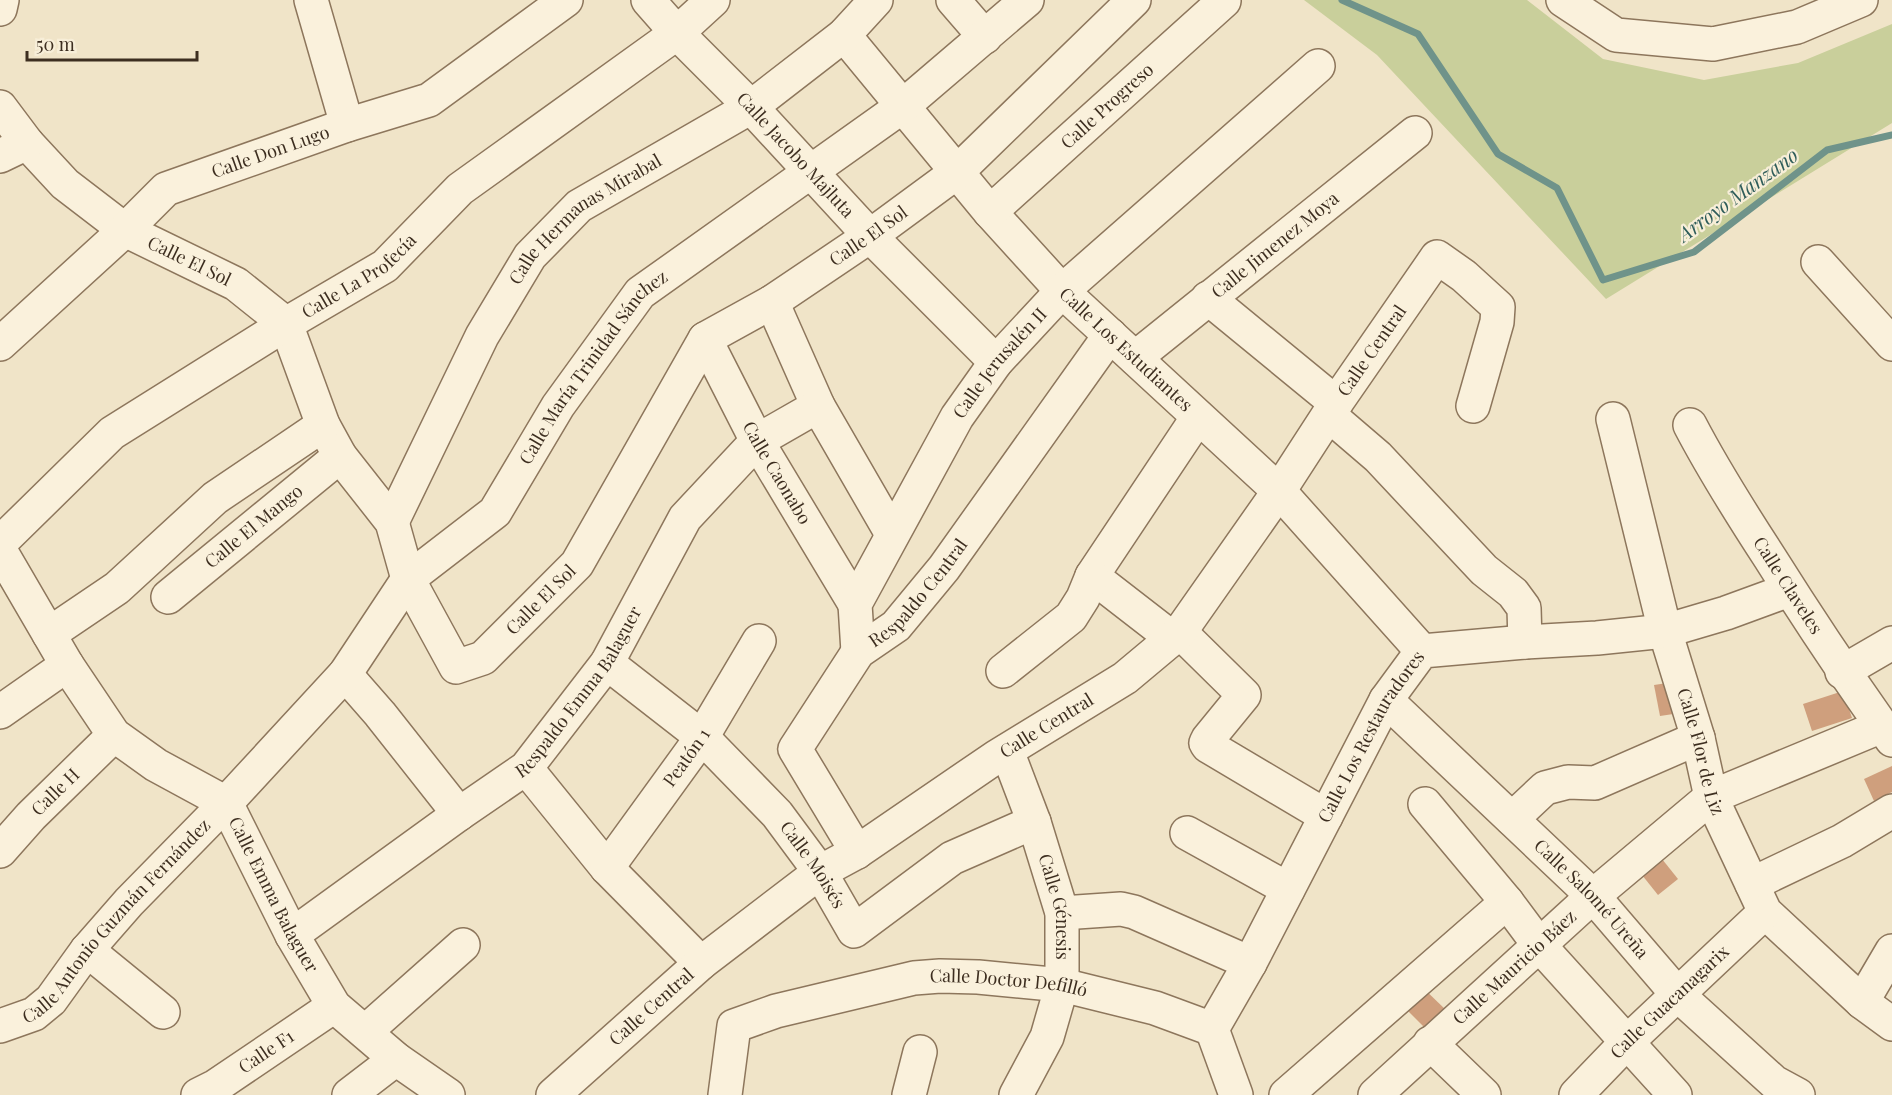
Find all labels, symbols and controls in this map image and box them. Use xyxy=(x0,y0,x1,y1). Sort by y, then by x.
scale bar xyxy=(27,24,196,62)
text: 50 m xyxy=(36,32,75,56)
street label: Calle Progreso xyxy=(1055,57,1158,154)
street label: Calle Jacobo Majluta xyxy=(732,86,860,222)
street label: Calle Don Lugo xyxy=(208,119,332,183)
water label: Arroyo Manzano xyxy=(1670,141,1803,248)
street label: Calle Hermanas Mirabal xyxy=(503,148,666,289)
street label: Calle Jimenez Moya xyxy=(1206,186,1343,303)
street label: Calle El Sol xyxy=(824,200,912,271)
street label: Calle La Profecía xyxy=(297,228,421,323)
street label: Calle El Sol xyxy=(144,230,236,291)
street label: Calle María Trinidad Sánchez xyxy=(513,264,672,469)
street label: Calle Los Estudiantes xyxy=(1055,282,1198,416)
street label: Calle Central xyxy=(1331,300,1411,401)
street label: Calle Jerusalén II xyxy=(947,302,1052,423)
street label: Calle Caonabo xyxy=(738,417,817,529)
street label: Calle El Mango xyxy=(199,478,307,573)
street label: Calle Claveles xyxy=(1748,532,1829,638)
street label: Respaldo Central xyxy=(864,533,972,652)
street label: Calle El Sol xyxy=(500,559,581,640)
street label: Respaldo Emma Balaguer xyxy=(510,602,646,783)
street label: Calle Los Restauradores xyxy=(1312,645,1429,826)
street label: Calle Flor de Liz xyxy=(1672,685,1731,819)
street label: Calle Central xyxy=(995,687,1098,763)
street label: Peatón 1 xyxy=(657,724,715,791)
street label: Calle H xyxy=(25,762,84,820)
street label: Calle Emma Balaguer xyxy=(224,812,325,977)
street label: Calle Antonio Guzmán Fernández xyxy=(19,813,215,1028)
street label: Calle Moisés xyxy=(775,816,851,912)
street label: Calle Salomé Ureña xyxy=(1529,833,1655,963)
street label: Calle Génesis xyxy=(1033,851,1075,960)
street label: Calle Mauricio Báez xyxy=(1447,904,1581,1030)
street label: Calle Guacanagarix xyxy=(1604,939,1734,1064)
street label: Calle Central xyxy=(603,962,698,1051)
street label: Calle Doctor Defilló xyxy=(929,963,1090,1002)
street label: Calle F1 xyxy=(233,1023,298,1078)

